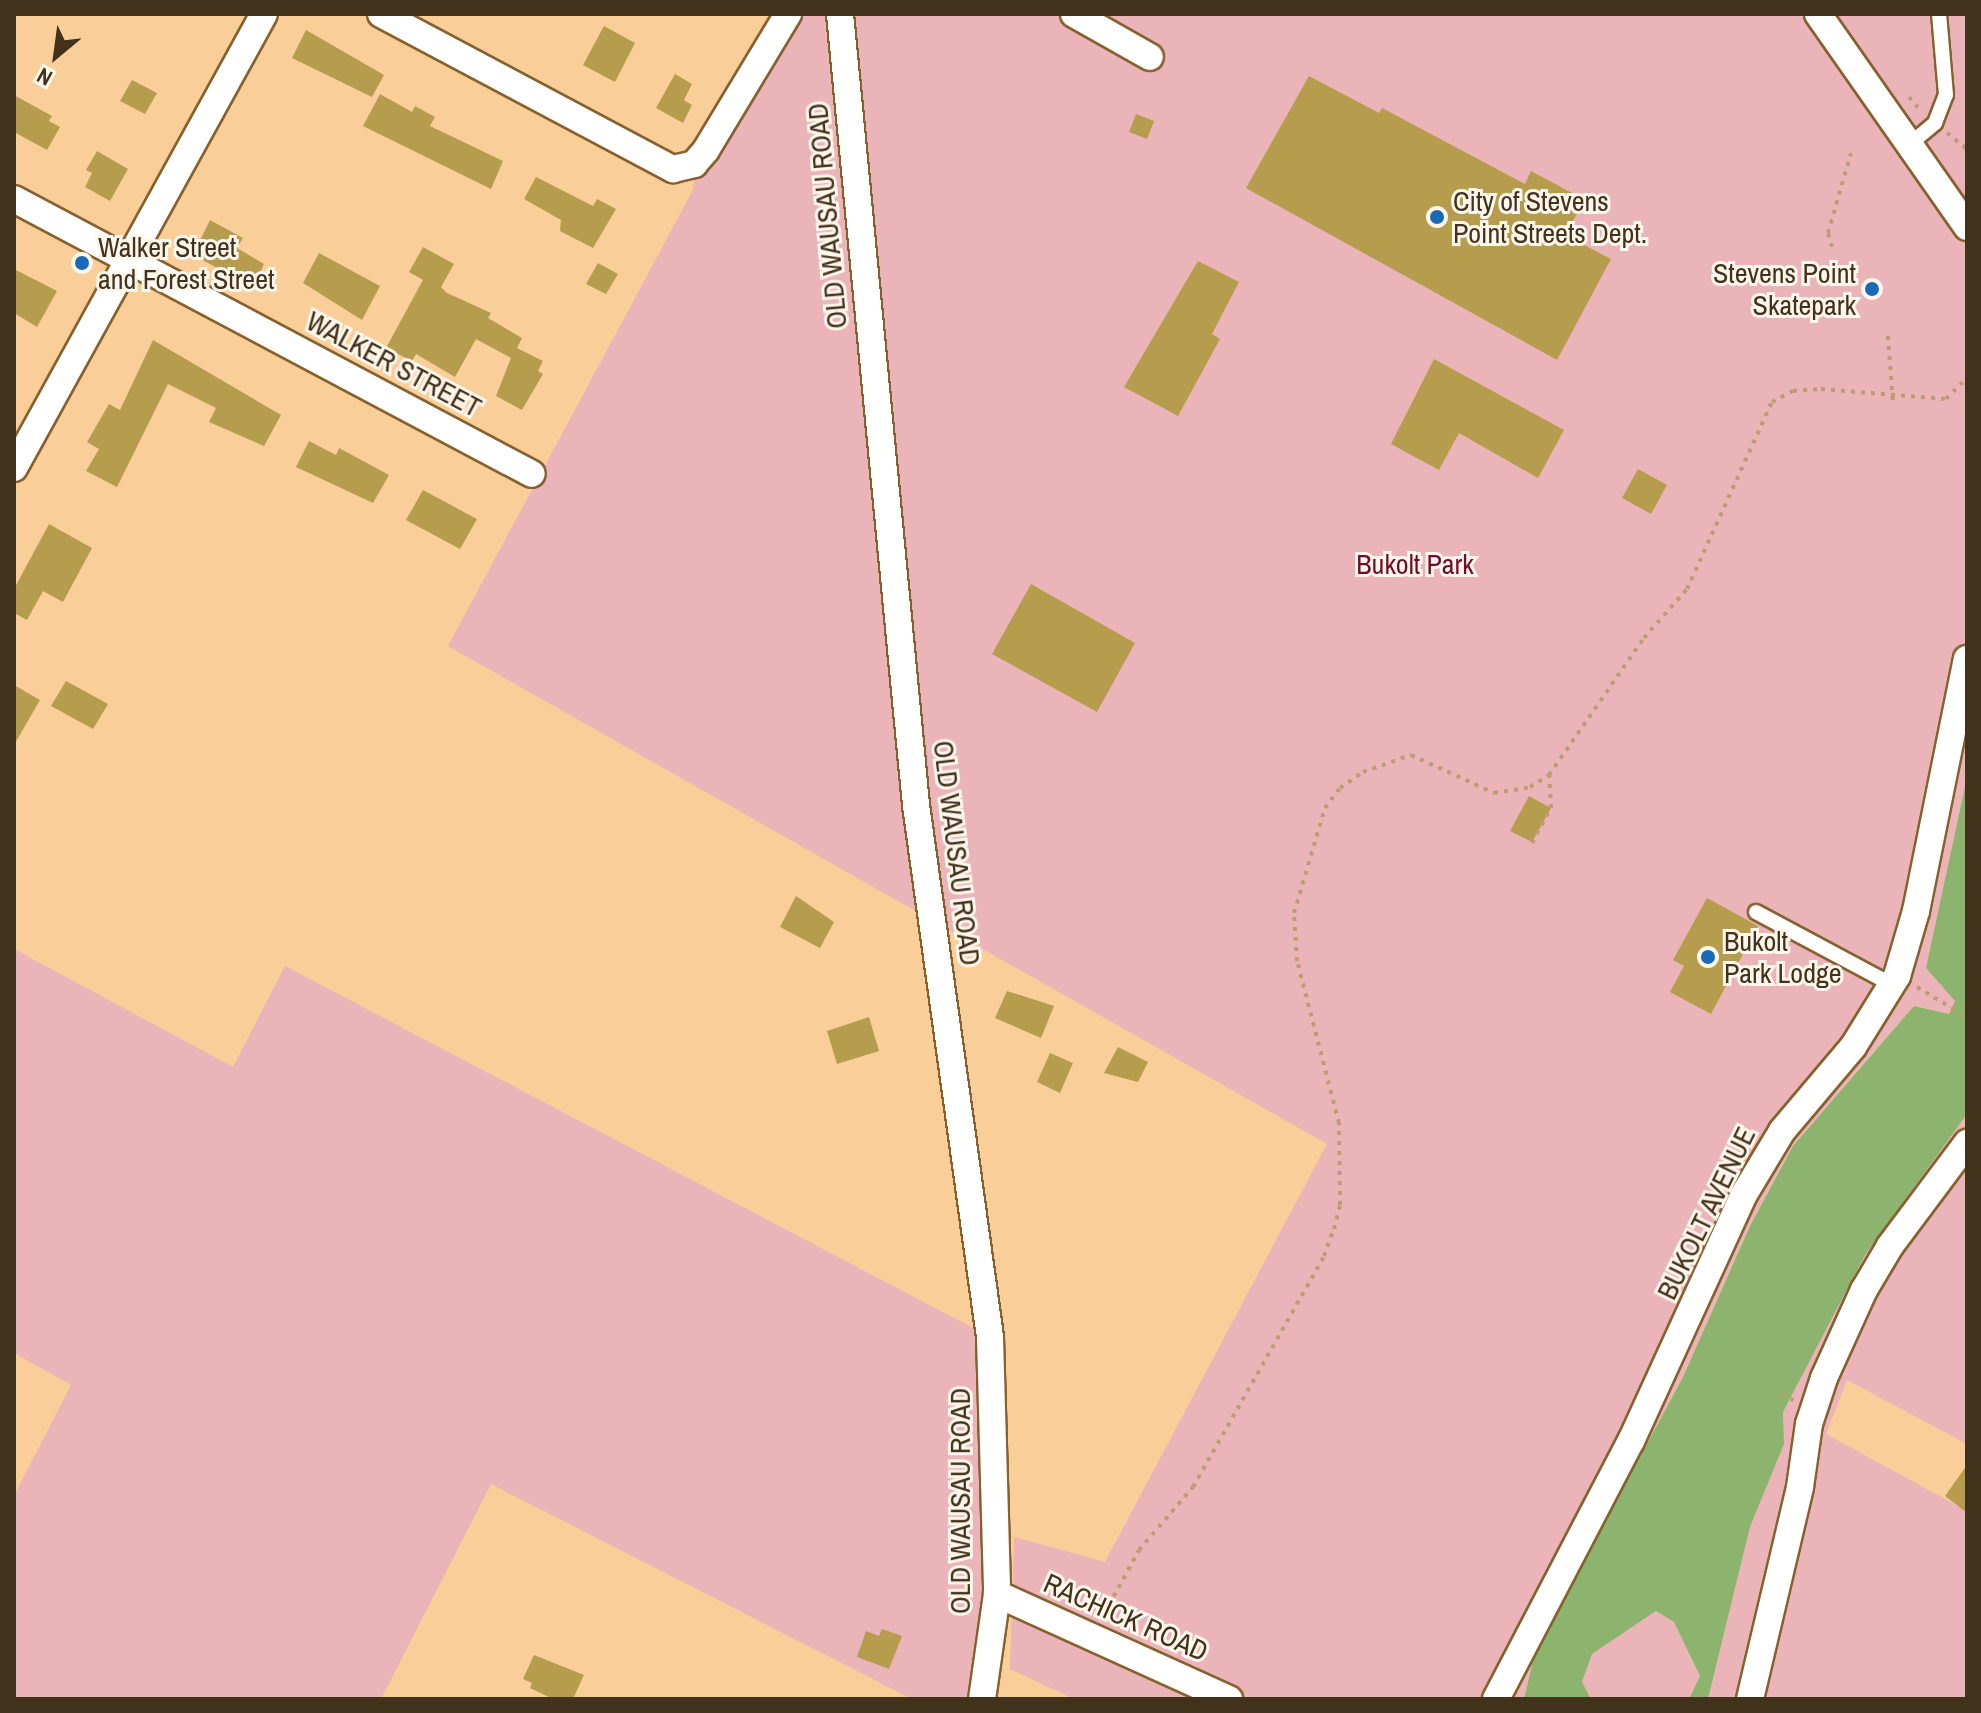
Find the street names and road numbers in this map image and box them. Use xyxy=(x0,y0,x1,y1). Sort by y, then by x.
street label: OLD WAUSAU ROAD xyxy=(800,102,854,330)
street label: WALKER STREET xyxy=(301,304,487,424)
street label: OLD WAUSAU ROAD xyxy=(927,739,987,967)
street label: BUKOLT AVENUE xyxy=(1649,1121,1763,1305)
street label: OLD WAUSAU ROAD xyxy=(943,1388,977,1614)
street label: RACHICK ROAD xyxy=(1039,1566,1213,1668)

